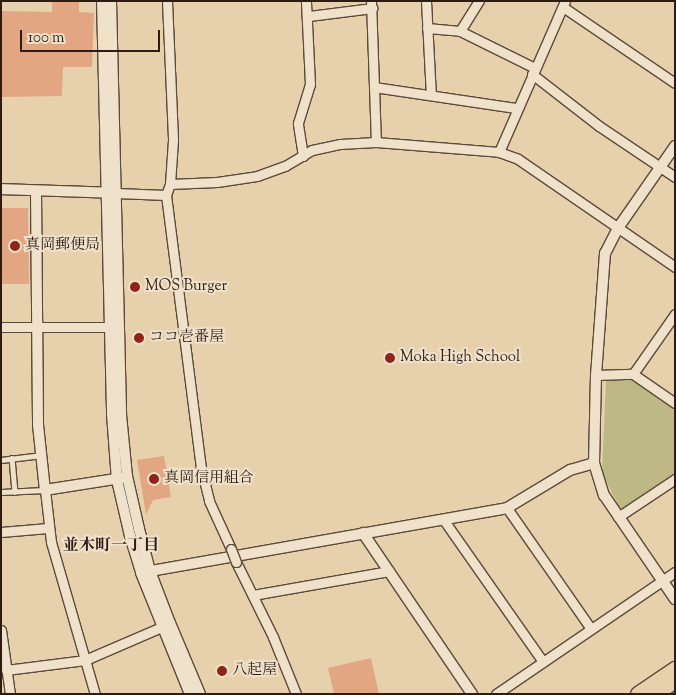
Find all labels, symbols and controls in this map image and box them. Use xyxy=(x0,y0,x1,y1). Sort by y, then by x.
scale bar xyxy=(22,20,162,52)
text: 100 m xyxy=(28,28,64,49)
place label: 真岡郵便局 xyxy=(25,237,100,255)
marker: 真岡郵便局 xyxy=(9,240,21,252)
place label: MOS Burger xyxy=(145,278,227,296)
marker: MOS Burger xyxy=(129,281,141,293)
place label: ココ壱番屋 xyxy=(149,329,224,347)
marker: ココ壱番屋 xyxy=(133,332,145,344)
place label: Moka High School xyxy=(400,349,520,367)
marker: Moka High School xyxy=(384,352,396,364)
place label: 真岡信用組合 xyxy=(164,470,254,488)
marker: 真岡信用組合 xyxy=(148,473,160,485)
district label: 並木町一丁目 xyxy=(63,537,159,557)
place label: 八起屋 xyxy=(232,662,277,680)
marker: 八起屋 xyxy=(216,665,228,677)

